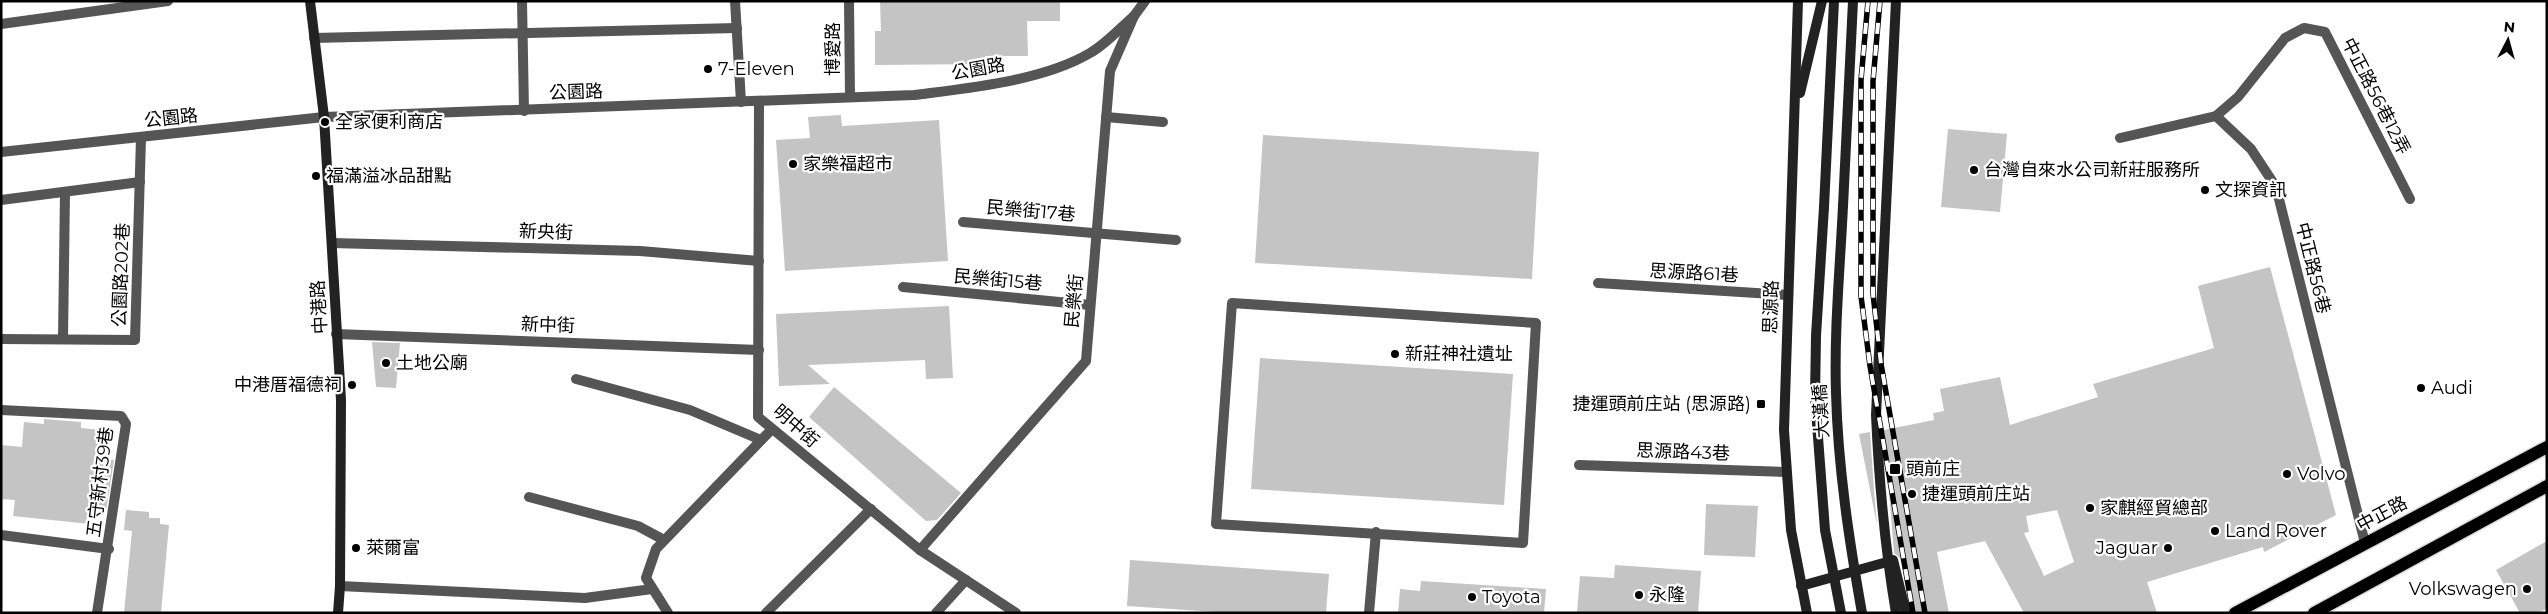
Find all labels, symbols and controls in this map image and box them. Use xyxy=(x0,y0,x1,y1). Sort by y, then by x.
north arrow xyxy=(2483,15,2533,65)
text: N xyxy=(2503,18,2516,37)
street label: 博愛路 xyxy=(822,22,844,76)
street label: 中正路56巷12弄 xyxy=(2337,34,2415,158)
street label: 公園路 xyxy=(950,53,1006,85)
place label: 7-Eleven xyxy=(718,58,795,80)
marker: 7-Eleven xyxy=(702,63,714,75)
street label: 公園路 xyxy=(549,80,603,104)
street label: 公園路 xyxy=(143,104,199,132)
place label: 全家便利商店 xyxy=(335,111,443,133)
marker: 全家便利商店 xyxy=(319,116,331,128)
place label: 家樂福超市 xyxy=(803,153,893,175)
marker: 家樂福超市 xyxy=(787,158,799,170)
place label: 台灣自來水公司新莊服務所 xyxy=(1984,159,2200,181)
marker: 台灣自來水公司新莊服務所 xyxy=(1968,164,1980,176)
place label: 福滿溢冰品甜點 xyxy=(326,165,452,187)
marker: 福滿溢冰品甜點 xyxy=(310,170,322,182)
place label: 文探資訊 xyxy=(2215,179,2287,201)
marker: 文探資訊 xyxy=(2199,184,2211,196)
street label: 民樂街17巷 xyxy=(986,196,1076,226)
street label: 新央街 xyxy=(519,220,573,244)
street label: 中正路56巷 xyxy=(2291,220,2335,316)
street label: 公園路202巷 xyxy=(108,222,134,328)
street label: 思源路61巷 xyxy=(1649,260,1739,286)
street label: 民樂街15巷 xyxy=(953,265,1043,295)
street label: 民樂街 xyxy=(1061,273,1087,329)
street label: 中港路 xyxy=(307,279,331,335)
street label: 思源路 xyxy=(1759,280,1783,334)
street label: 新中街 xyxy=(521,313,575,337)
place label: 新莊神社遺址 xyxy=(1405,343,1513,365)
marker: 新莊神社遺址 xyxy=(1389,348,1401,360)
place label: 土地公廟 xyxy=(396,352,468,374)
marker: 土地公廟 xyxy=(380,357,392,369)
place label: 中港厝福德祠 xyxy=(234,374,342,396)
place label: Audi xyxy=(2431,377,2473,399)
marker: 中港厝福德祠 xyxy=(346,379,358,391)
marker: Audi xyxy=(2415,382,2427,394)
street label: 大漢橋 xyxy=(1809,383,1833,439)
place label: 捷運頭前庄站 (思源路) xyxy=(1572,393,1751,415)
marker: 捷運頭前庄站 (思源路) xyxy=(1755,398,1767,410)
street label: 明中街 xyxy=(768,400,824,452)
street label: 五守新村39巷 xyxy=(82,426,118,538)
street label: 思源路43巷 xyxy=(1636,439,1730,465)
place label: 頭前庄 xyxy=(1906,458,1960,480)
marker: 頭前庄 xyxy=(1888,462,1902,476)
place label: Volvo xyxy=(2297,463,2345,485)
marker: Volvo xyxy=(2281,468,2293,480)
place label: 捷運頭前庄站 xyxy=(1922,483,2030,505)
marker: 捷運頭前庄站 xyxy=(1906,488,1918,500)
street label: 中正路 xyxy=(2353,492,2411,536)
place label: 家麒經貿總部 xyxy=(2100,497,2208,519)
marker: 家麒經貿總部 xyxy=(2084,502,2096,514)
place label: Land Rover xyxy=(2225,520,2327,542)
marker: Land Rover xyxy=(2209,525,2221,537)
place label: 萊爾富 xyxy=(366,537,420,559)
place label: Jaguar xyxy=(2095,537,2158,559)
marker: 萊爾富 xyxy=(350,542,362,554)
marker: Jaguar xyxy=(2162,542,2174,554)
place label: Volkswagen xyxy=(2409,578,2517,600)
marker: Volkswagen xyxy=(2521,583,2533,595)
place label: 永隆 xyxy=(1649,584,1685,606)
place label: Toyota xyxy=(1482,586,1541,608)
marker: 永隆 xyxy=(1633,589,1645,601)
marker: Toyota xyxy=(1466,591,1478,603)

